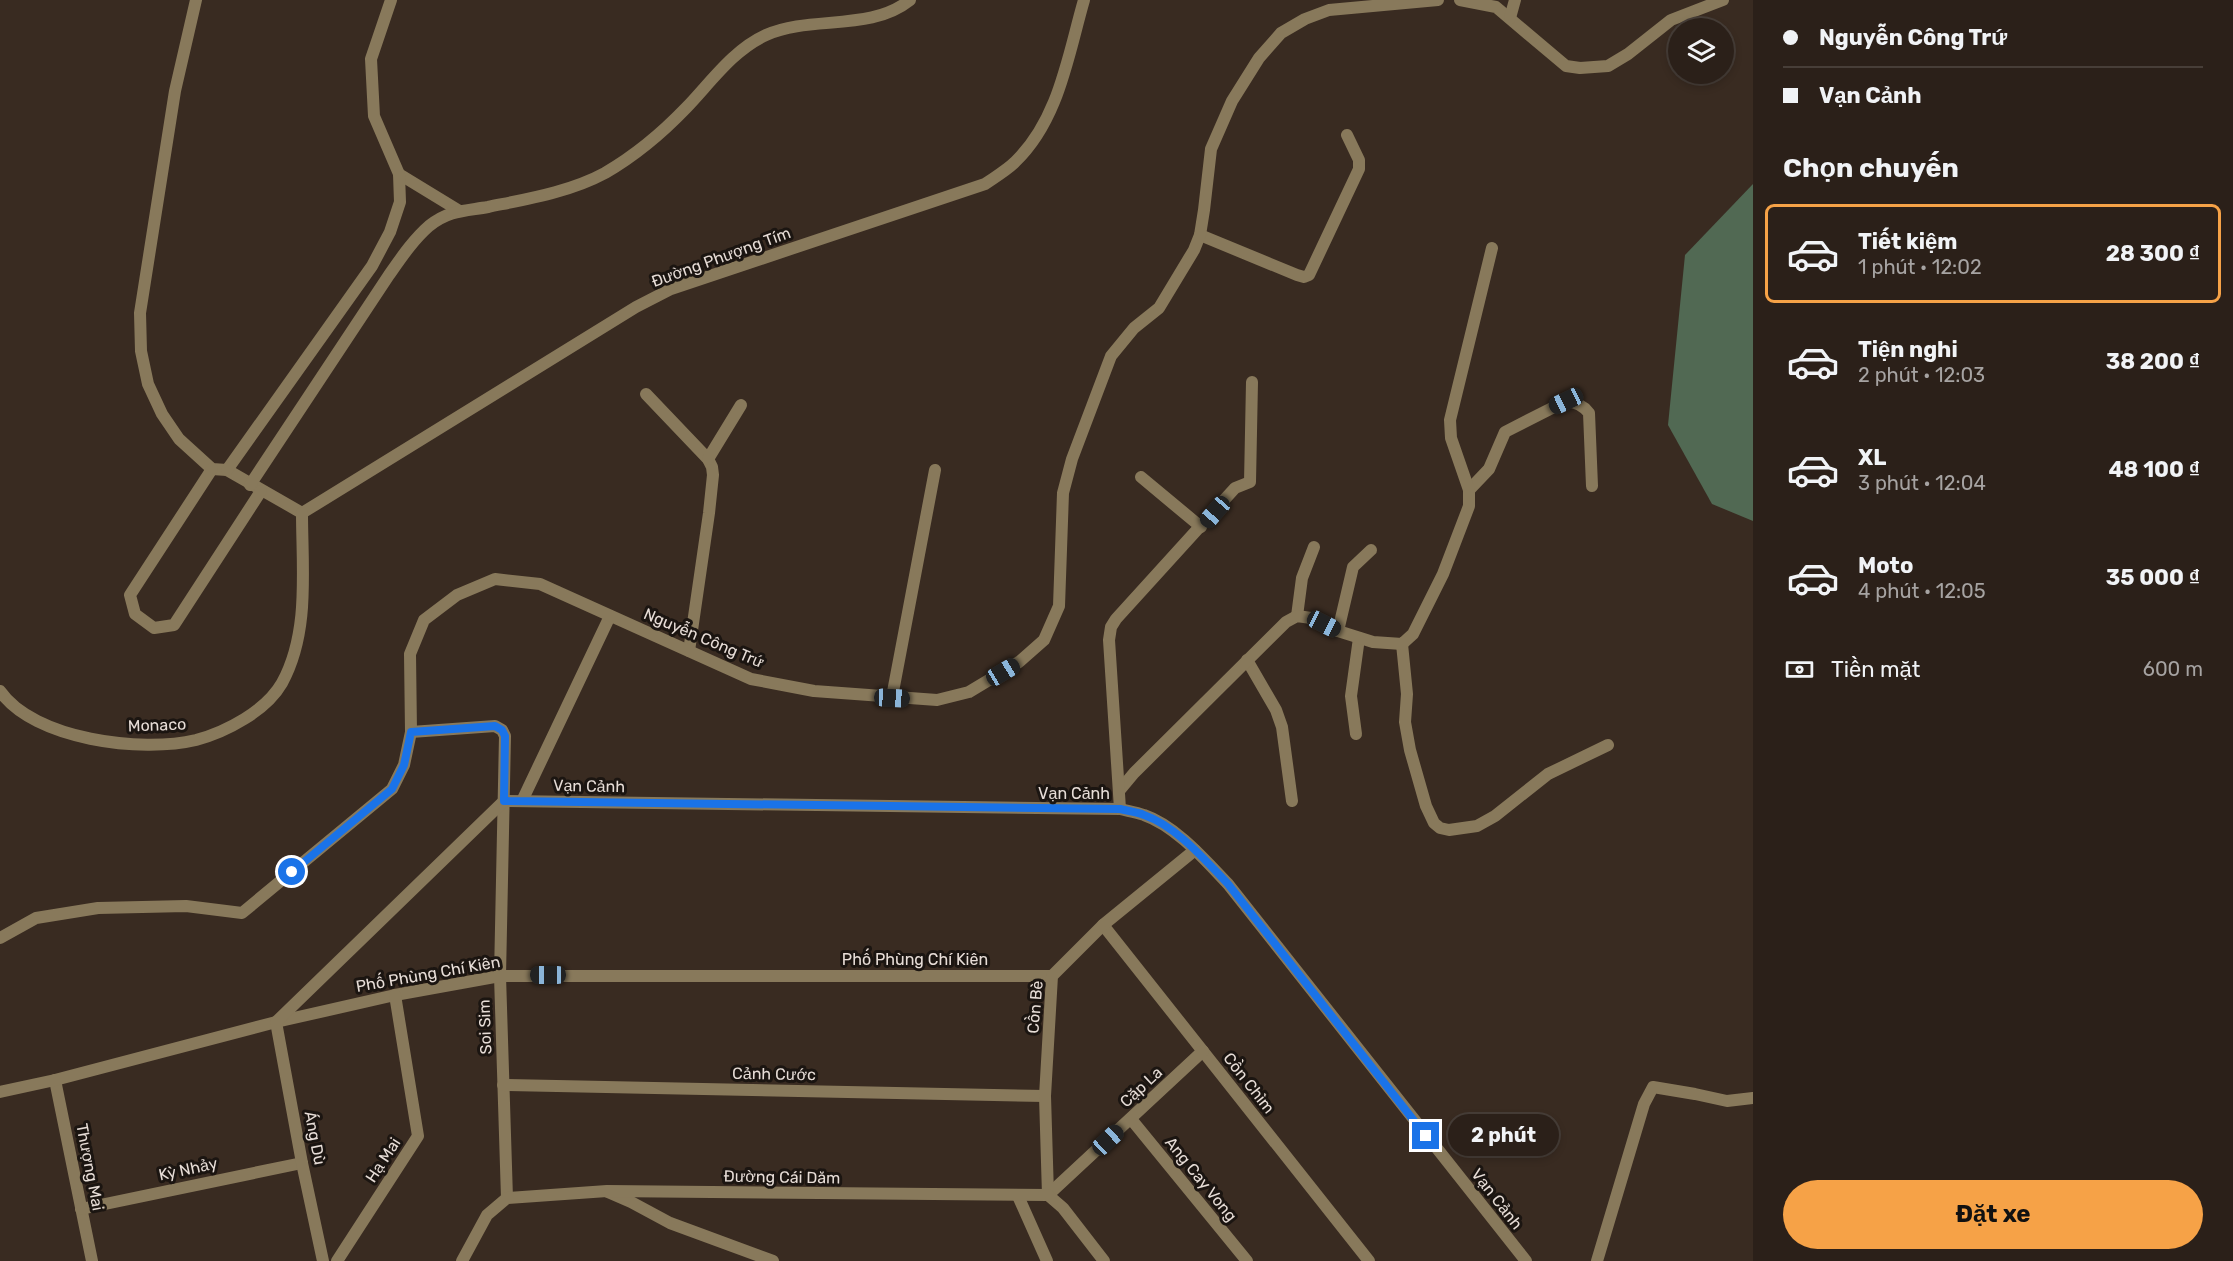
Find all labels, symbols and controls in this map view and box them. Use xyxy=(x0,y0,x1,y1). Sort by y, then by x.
map controls xyxy=(1668,18,1734,84)
button: layers xyxy=(1668,18,1734,84)
text: Nguyễn Công Trứ xyxy=(1819,24,2007,51)
text: Vạn Cảnh xyxy=(1819,82,1921,109)
text: Chọn chuyến xyxy=(1783,152,1959,184)
street label: Đường Phượng Tím xyxy=(649,223,793,291)
icon: car xyxy=(1786,227,1840,281)
text: Tiết kiệm xyxy=(1858,228,1958,255)
text: 28 300 ₫ xyxy=(2106,240,2200,267)
text: 1 phút · 12:02 xyxy=(1858,255,1982,279)
icon: car xyxy=(1786,335,1840,389)
text: Tiện nghi xyxy=(1858,336,1958,363)
text: 38 200 ₫ xyxy=(2106,348,2200,375)
text: 2 phút · 12:03 xyxy=(1858,363,1985,387)
car xyxy=(1546,385,1586,417)
icon: car xyxy=(1786,443,1840,497)
text: XL xyxy=(1858,444,1886,471)
text: 48 100 ₫ xyxy=(2109,456,2200,483)
text: 3 phút · 12:04 xyxy=(1858,471,1986,495)
car xyxy=(1196,493,1234,531)
icon: car xyxy=(1786,551,1840,605)
text: Moto xyxy=(1858,552,1913,579)
text: 35 000 ₫ xyxy=(2106,564,2200,591)
text: 4 phút · 12:05 xyxy=(1858,579,1986,603)
street label: Nguyễn Công Trứ xyxy=(641,603,768,672)
car xyxy=(1304,608,1344,640)
icon: cash xyxy=(1783,653,1816,686)
car xyxy=(983,655,1023,689)
text: Tiền mặt xyxy=(1831,656,1920,683)
text: 600 m xyxy=(2143,657,2203,681)
car xyxy=(874,688,910,708)
street label: Monaco xyxy=(127,714,187,736)
street label: Vạn Cảnh xyxy=(553,776,625,796)
street label: Vạn Cảnh xyxy=(1038,784,1110,803)
route start xyxy=(278,858,305,885)
street label: Phố Phùng Chí Kiên xyxy=(842,948,988,969)
street label: Phố Phùng Chí Kiên xyxy=(354,951,502,996)
car xyxy=(530,966,566,984)
street label: Cồn Bè xyxy=(1022,980,1047,1034)
street label: Soi Sim xyxy=(475,999,495,1055)
street label: Cồn Chìm xyxy=(1219,1048,1280,1117)
street label: Cặp La xyxy=(1116,1063,1166,1111)
street label: Cảnh Cước xyxy=(732,1064,816,1084)
street label: Áng Dù xyxy=(300,1109,330,1167)
callout: 2 phút xyxy=(1447,1115,1558,1157)
car xyxy=(1089,1121,1127,1159)
street label: Thượng Mai xyxy=(72,1122,108,1212)
route end xyxy=(1412,1122,1439,1149)
text: 2 phút xyxy=(1471,1123,1536,1147)
street label: Ang Cay Vong xyxy=(1161,1133,1241,1225)
street label: Hạ Mai xyxy=(362,1134,404,1186)
street label: Kỳ Nhảy xyxy=(157,1153,219,1185)
street label: Vạn Cảnh xyxy=(1467,1165,1527,1233)
street label: Đường Cái Dăm xyxy=(723,1166,841,1188)
button: Đặt xe xyxy=(1783,1180,2203,1249)

